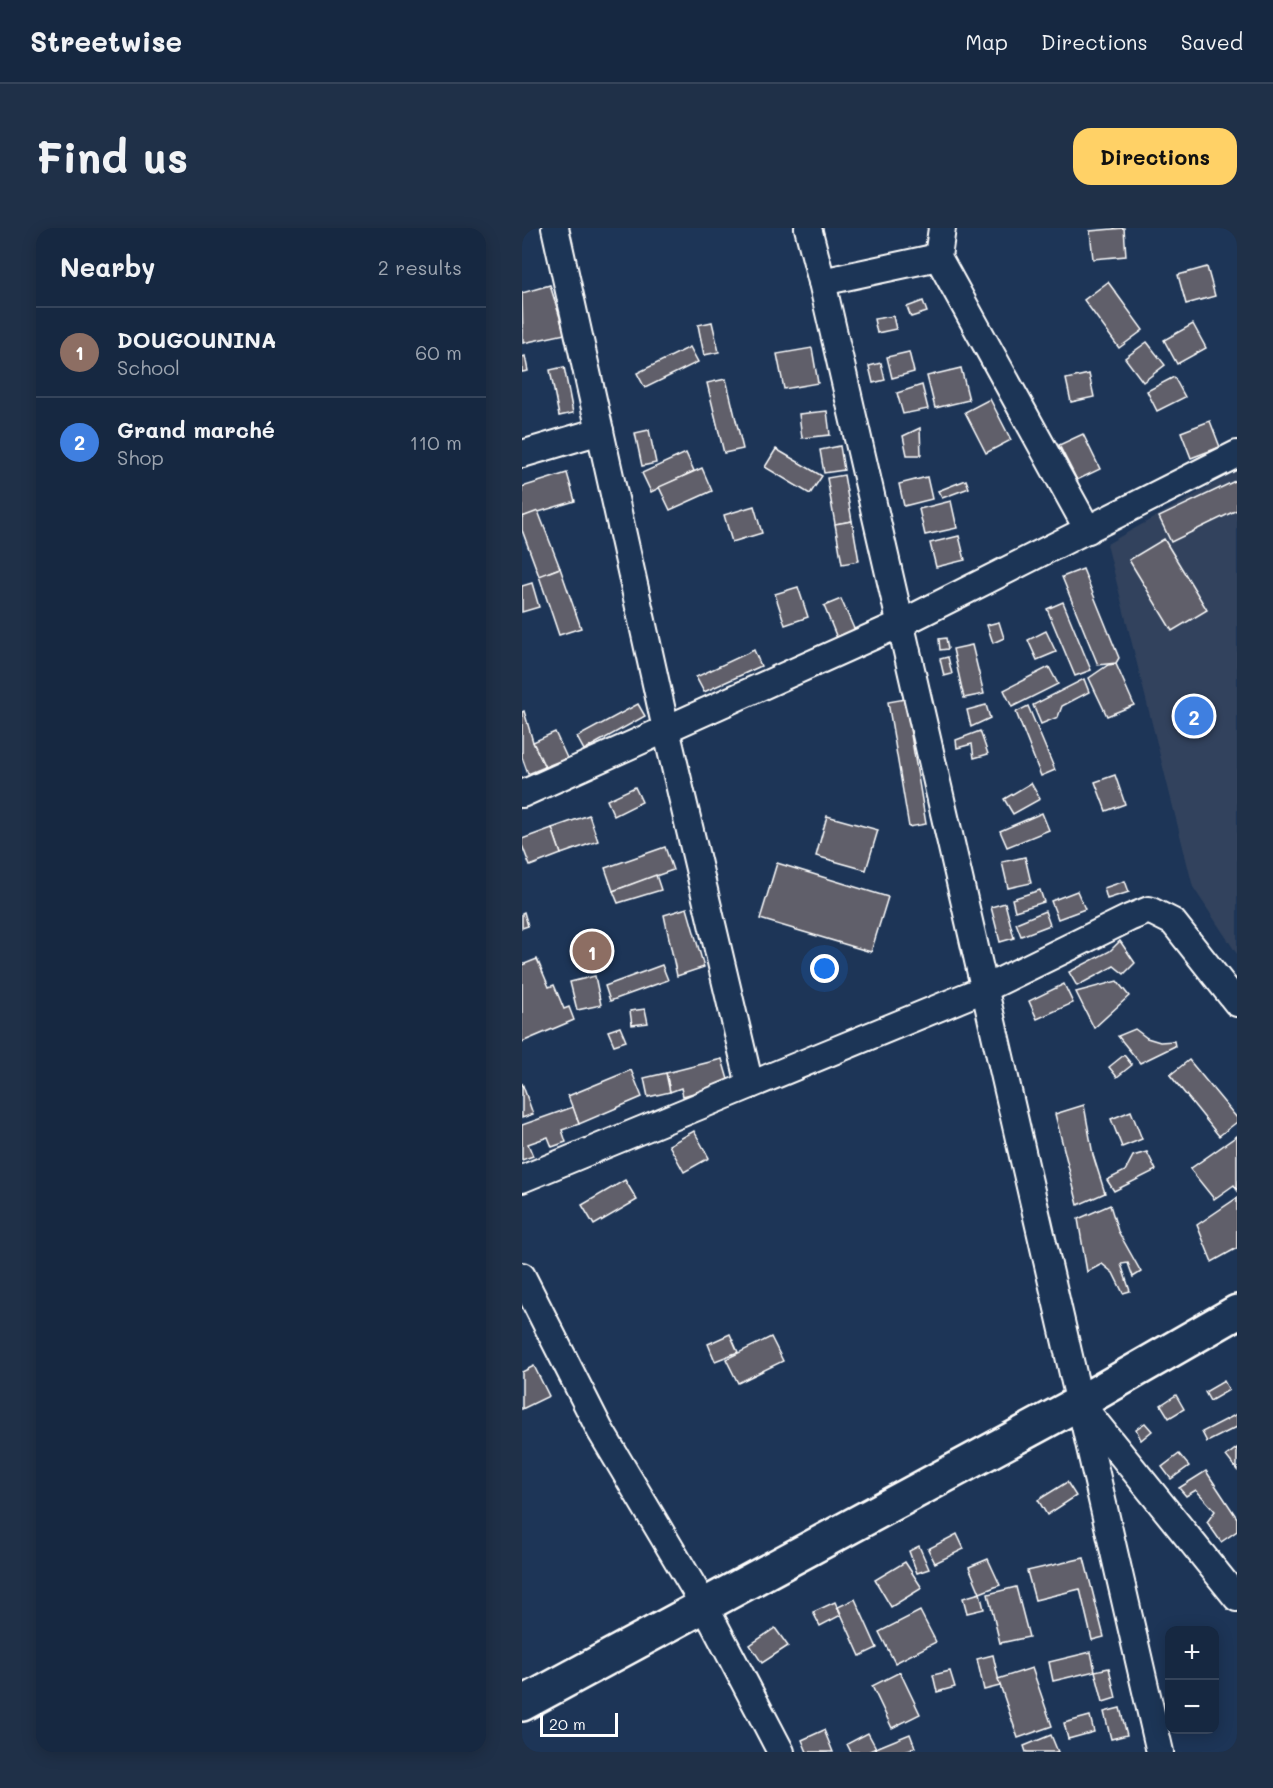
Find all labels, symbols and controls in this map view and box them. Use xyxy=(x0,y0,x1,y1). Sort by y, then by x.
text: Streetwise xyxy=(30,23,182,59)
text: Map xyxy=(965,28,1008,55)
text: Directions xyxy=(1041,28,1148,55)
text: Saved xyxy=(1181,28,1243,55)
button: Directions xyxy=(1073,128,1237,185)
text: Find us xyxy=(36,129,188,184)
text: Nearby xyxy=(60,250,155,284)
text: 2 results xyxy=(378,254,462,280)
text: DOUGOUNINA xyxy=(117,325,276,354)
text: 1 xyxy=(75,339,84,365)
text: 60 m xyxy=(415,339,462,365)
text: School xyxy=(117,354,180,380)
text: Grand marché xyxy=(117,415,275,444)
text: 2 xyxy=(74,429,85,455)
text: 110 m xyxy=(409,429,462,455)
text: Shop xyxy=(117,444,164,470)
pin: 2 xyxy=(1174,694,1214,738)
pin: 1 xyxy=(572,928,612,974)
your location xyxy=(810,954,839,983)
map controls xyxy=(1165,1626,1219,1734)
button: + xyxy=(1165,1626,1219,1680)
button: − xyxy=(1165,1680,1219,1734)
scale bar xyxy=(540,1710,618,1738)
text: 20 m xyxy=(549,1713,586,1734)

